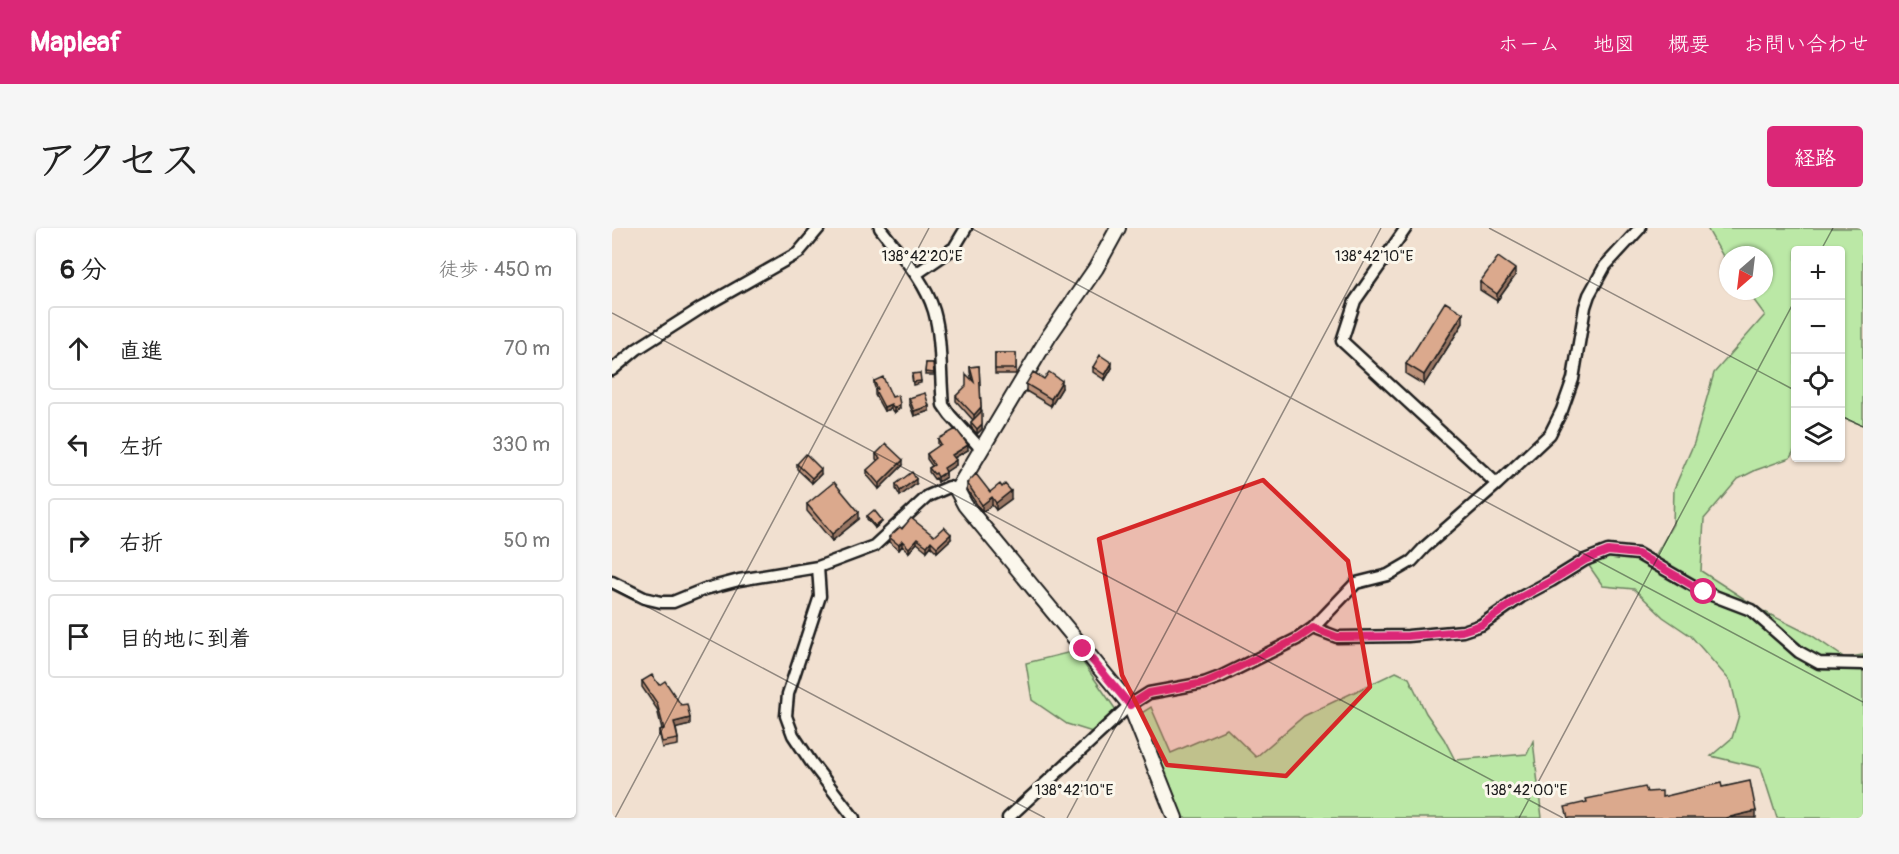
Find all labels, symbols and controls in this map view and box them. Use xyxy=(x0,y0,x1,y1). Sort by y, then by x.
text: Mapleaf xyxy=(30,25,121,60)
text: ホーム xyxy=(1498,31,1560,58)
text: 地図 xyxy=(1593,31,1635,58)
text: 概要 xyxy=(1668,31,1710,58)
text: お問い合わせ xyxy=(1743,31,1869,58)
button: 経路 xyxy=(1767,126,1863,187)
text: アクセス xyxy=(36,135,201,187)
north arrow xyxy=(1719,246,1773,300)
map controls xyxy=(1791,246,1845,462)
button: + xyxy=(1791,246,1845,300)
text: 138°42'20"E xyxy=(882,247,963,266)
text: 138°42'10"E xyxy=(1335,247,1413,266)
text: 6 分 xyxy=(60,254,107,286)
text: 徒歩 · 450 m xyxy=(439,257,552,282)
button: − xyxy=(1791,300,1845,354)
icon: ahead xyxy=(62,332,95,365)
text: 70 m xyxy=(504,336,550,361)
text: 直進 xyxy=(119,337,163,365)
button: locate xyxy=(1791,354,1845,408)
button: layers xyxy=(1791,408,1845,462)
icon: left xyxy=(62,428,95,461)
text: 330 m xyxy=(492,432,550,457)
text: 左折 xyxy=(119,433,163,461)
icon: right xyxy=(62,524,95,557)
text: 50 m xyxy=(503,528,550,553)
text: 右折 xyxy=(119,529,163,557)
route start xyxy=(1690,578,1716,604)
icon: arrive xyxy=(62,620,95,653)
text: 目的地に到着 xyxy=(119,625,251,653)
route end xyxy=(1069,635,1095,661)
text: 138°42'10"E xyxy=(1035,781,1113,800)
text: 138°42'00"E xyxy=(1485,781,1568,800)

